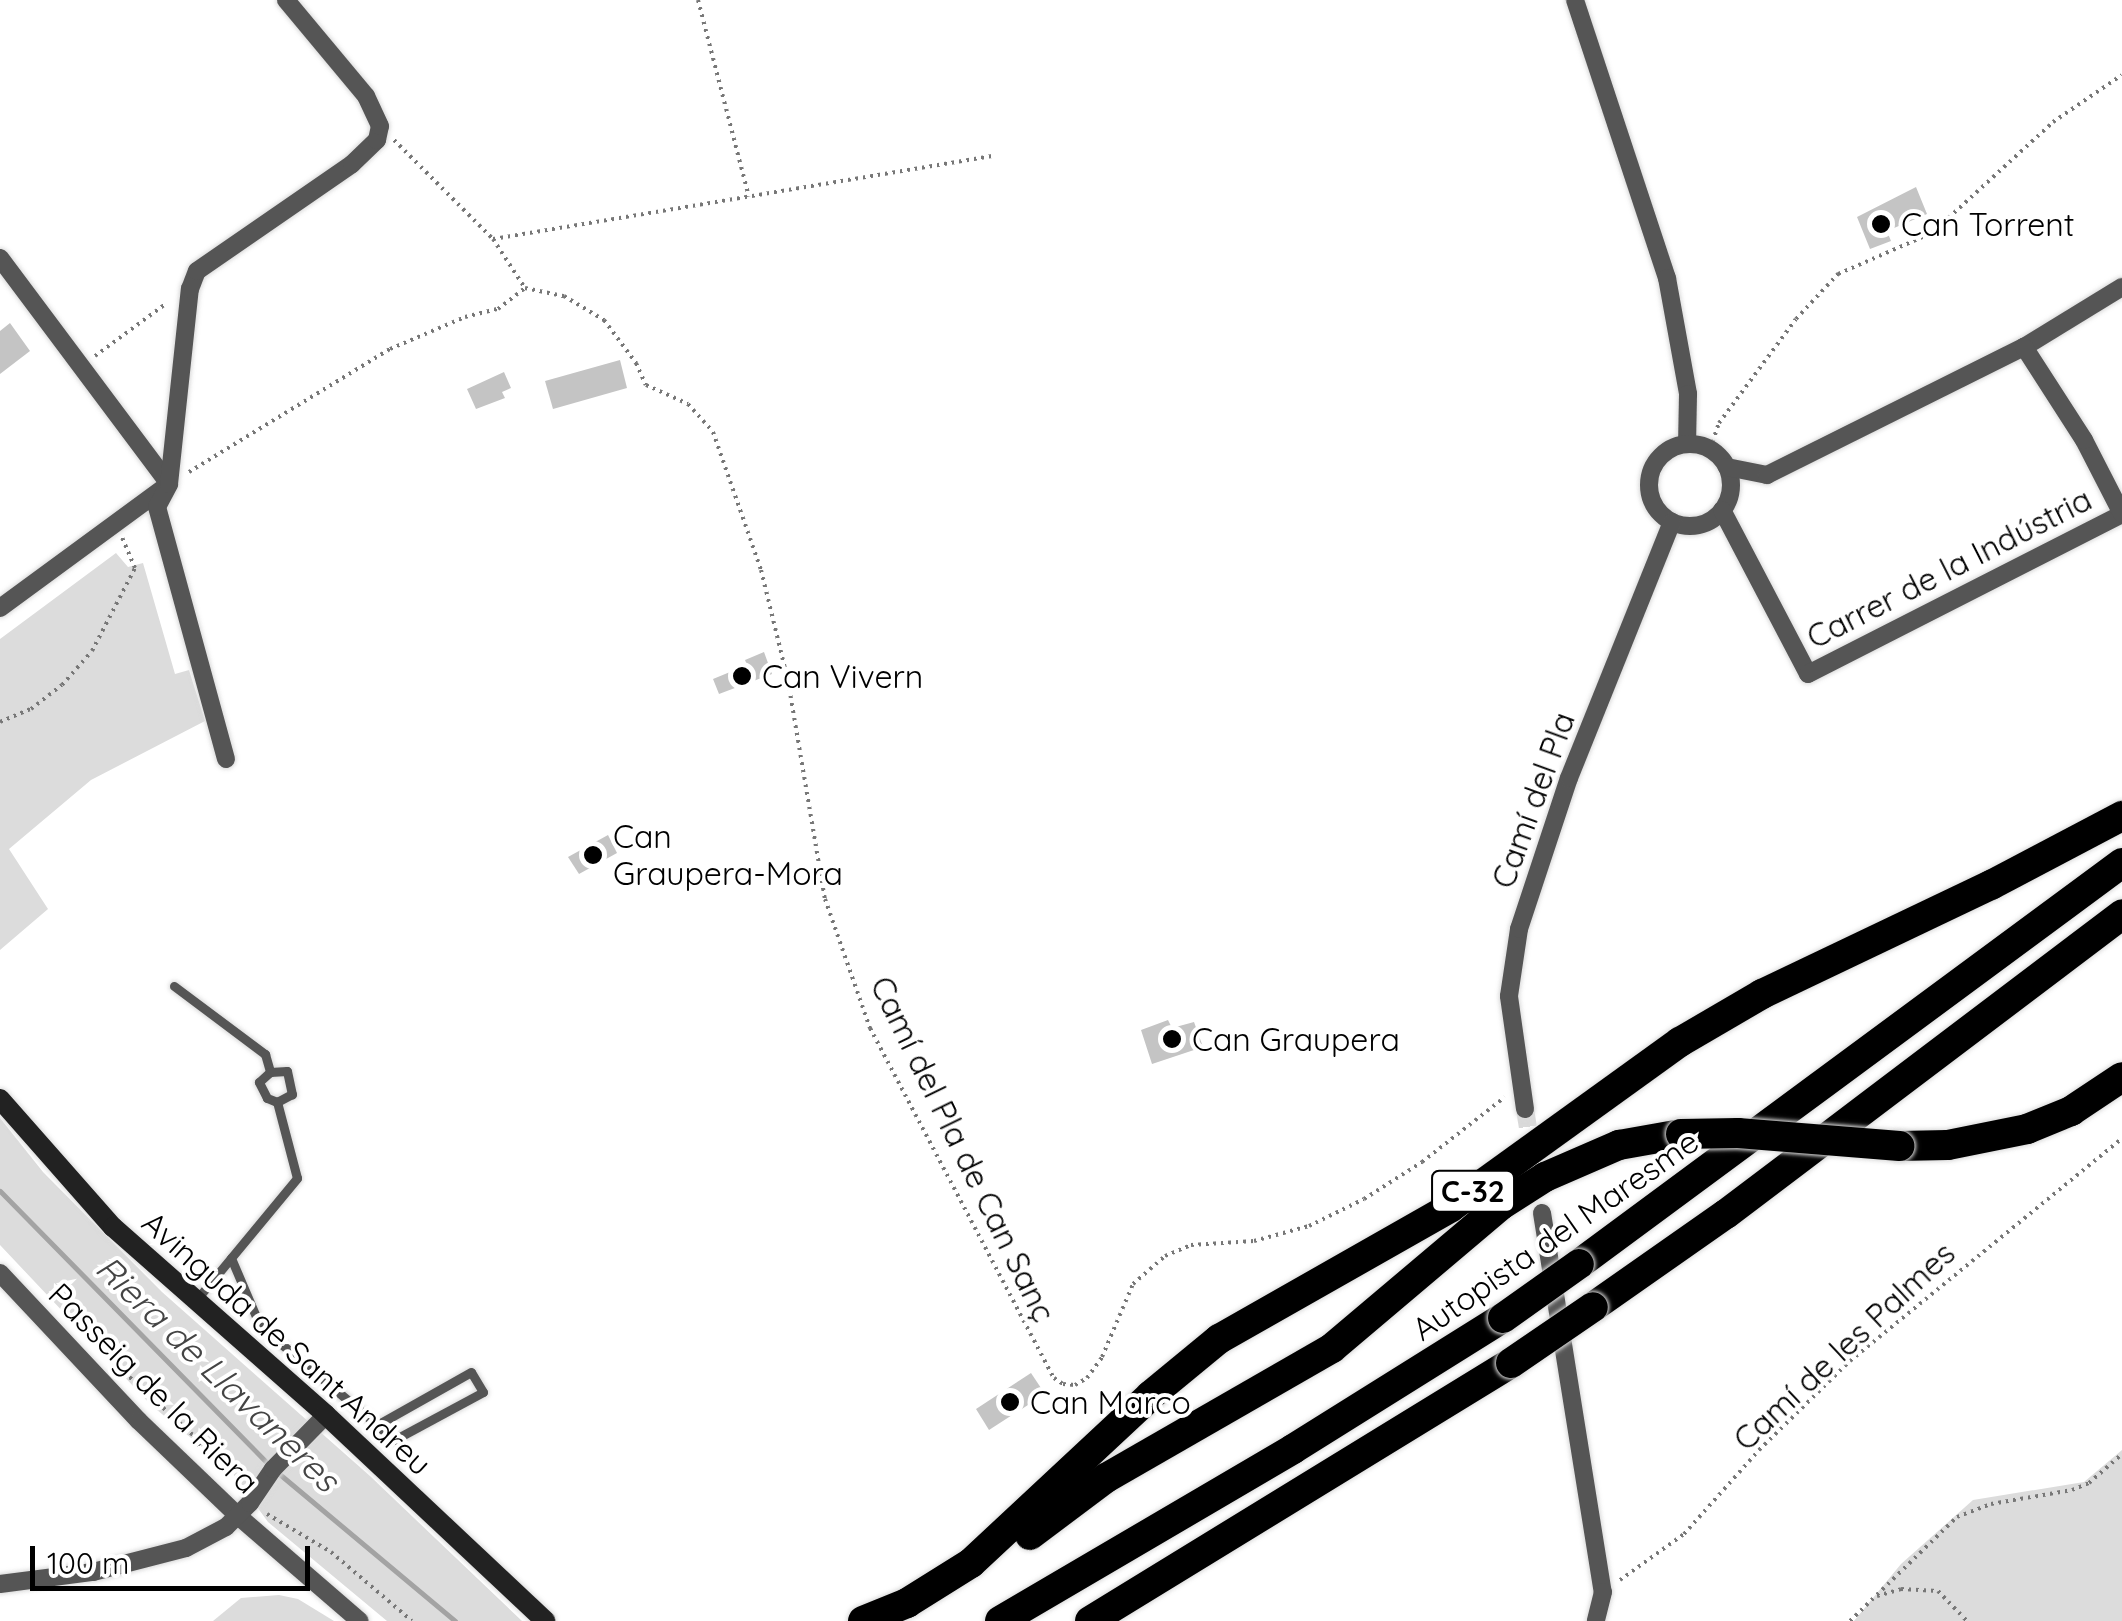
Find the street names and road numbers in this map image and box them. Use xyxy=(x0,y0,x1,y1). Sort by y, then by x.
street label: Carrer de la Indústria xyxy=(1800,480,2098,656)
street label: Camí del Pla xyxy=(1483,707,1583,893)
street label: Camí del Pla de Can Sanç xyxy=(863,970,1063,1328)
street label: Autopista del Maresme xyxy=(1405,1122,1705,1348)
road number: C-32 xyxy=(1430,1166,1516,1216)
street label: Avinguda de Sant Andreu xyxy=(135,1203,439,1483)
street label: Camí de les Palmes xyxy=(1726,1234,1962,1458)
street label: Passeig de la Riera xyxy=(41,1275,267,1501)

